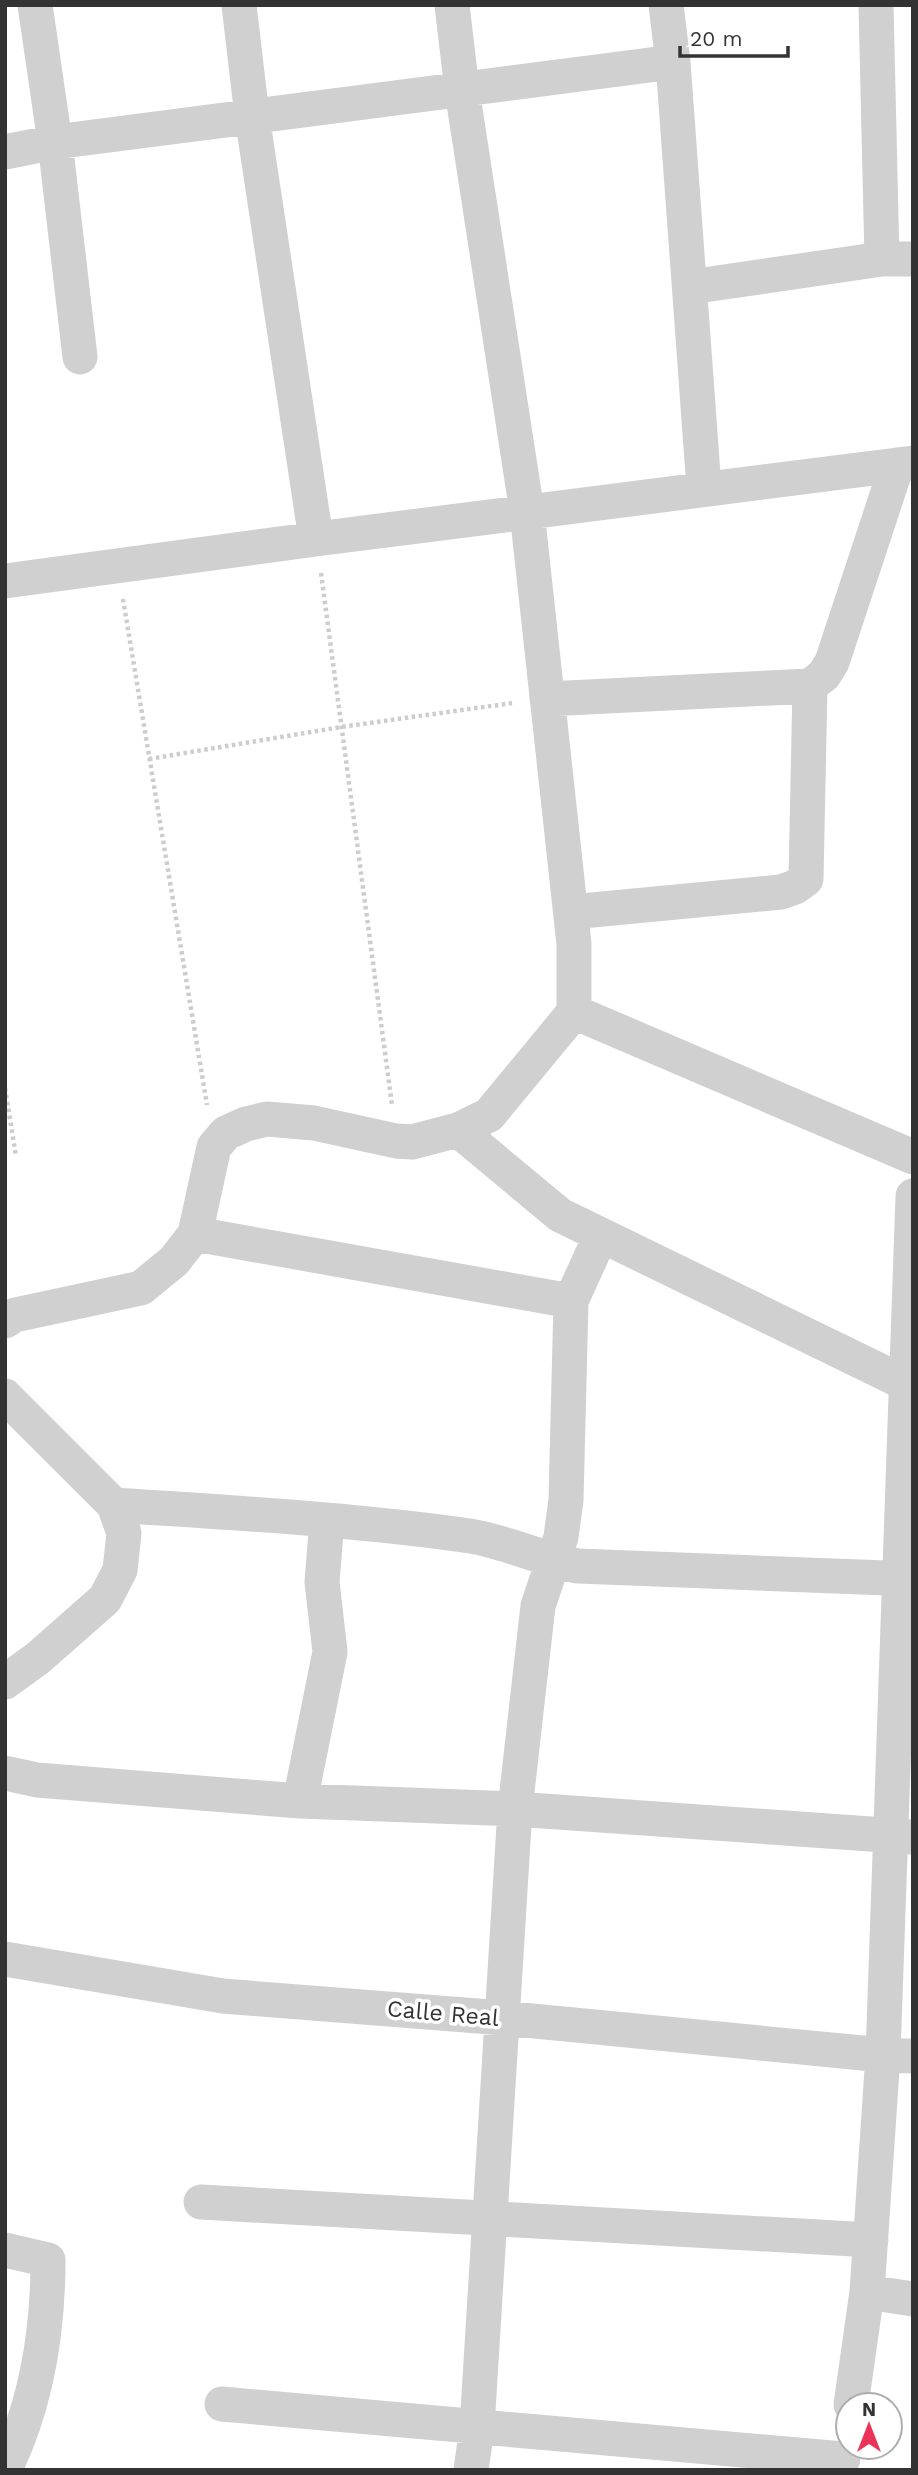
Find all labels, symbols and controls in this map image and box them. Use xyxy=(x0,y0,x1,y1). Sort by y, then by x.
scale bar xyxy=(680,14,788,58)
text: 20 m xyxy=(690,26,742,51)
street label: Calle Real xyxy=(386,1995,500,2032)
north arrow xyxy=(834,2391,904,2461)
text: N xyxy=(862,2398,876,2421)

